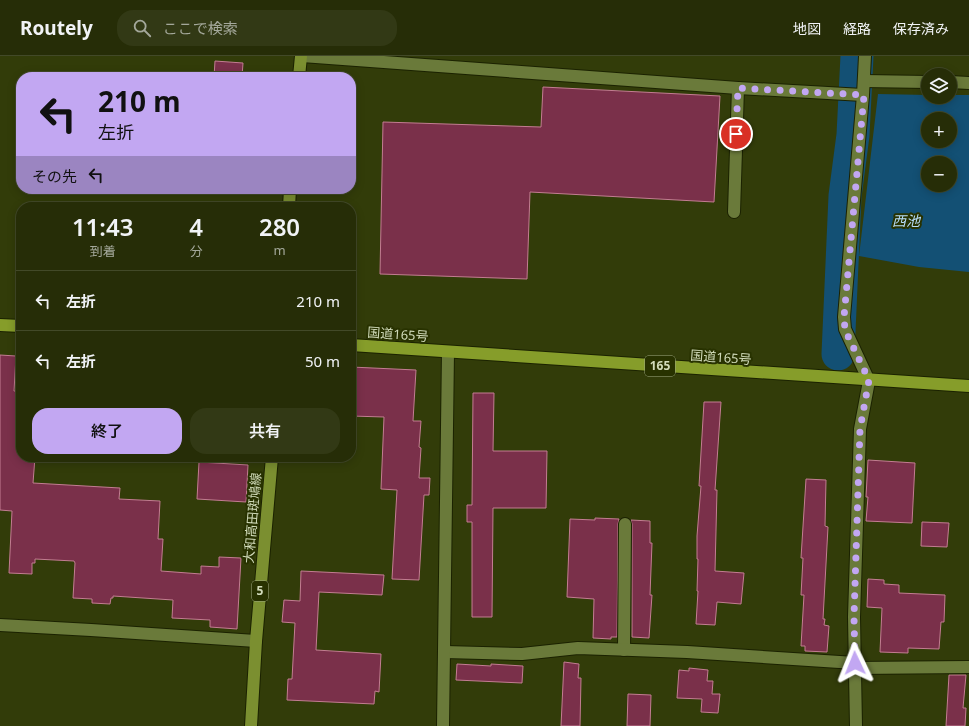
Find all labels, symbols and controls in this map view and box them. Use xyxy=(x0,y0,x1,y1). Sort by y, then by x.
search box xyxy=(117,10,397,46)
text: Routely xyxy=(20,15,93,41)
icon: search xyxy=(131,17,153,39)
text: ここで検索 xyxy=(163,18,238,38)
text: 地図 xyxy=(793,19,821,38)
text: 経路 xyxy=(843,19,871,38)
text: 保存済み xyxy=(893,19,949,38)
map controls xyxy=(921,68,957,192)
button: layers xyxy=(921,68,957,104)
text: 210 m xyxy=(98,82,181,120)
icon: left xyxy=(32,88,84,140)
button: + xyxy=(921,112,957,148)
pin xyxy=(719,117,753,151)
text: 左折 xyxy=(98,120,134,144)
icon: arrive xyxy=(725,123,747,145)
button: − xyxy=(921,156,957,192)
icon: left xyxy=(85,164,107,186)
text: その先 xyxy=(32,166,77,186)
text: 11:43 xyxy=(72,210,133,243)
text: 4 xyxy=(189,210,203,243)
text: 280 xyxy=(259,210,300,243)
water label: 西池 xyxy=(892,211,922,230)
text: m xyxy=(273,241,286,259)
text: 到着 xyxy=(90,242,116,260)
text: 分 xyxy=(190,242,203,260)
icon: left xyxy=(32,290,54,312)
text: 左折 xyxy=(66,291,96,311)
text: 210 m xyxy=(296,291,340,311)
street label: 国道165号 xyxy=(367,323,429,345)
street label: 国道165号 xyxy=(690,346,752,368)
icon: left xyxy=(32,350,54,372)
text: 左折 xyxy=(66,351,96,371)
text: 50 m xyxy=(305,351,340,371)
road number: 165 xyxy=(645,356,675,376)
button: 終了 xyxy=(32,408,182,454)
button: 共有 xyxy=(190,408,340,454)
street label: 大和高田斑鳩線 xyxy=(239,472,265,564)
road number: 5 xyxy=(252,581,268,601)
position arrow xyxy=(834,642,876,684)

